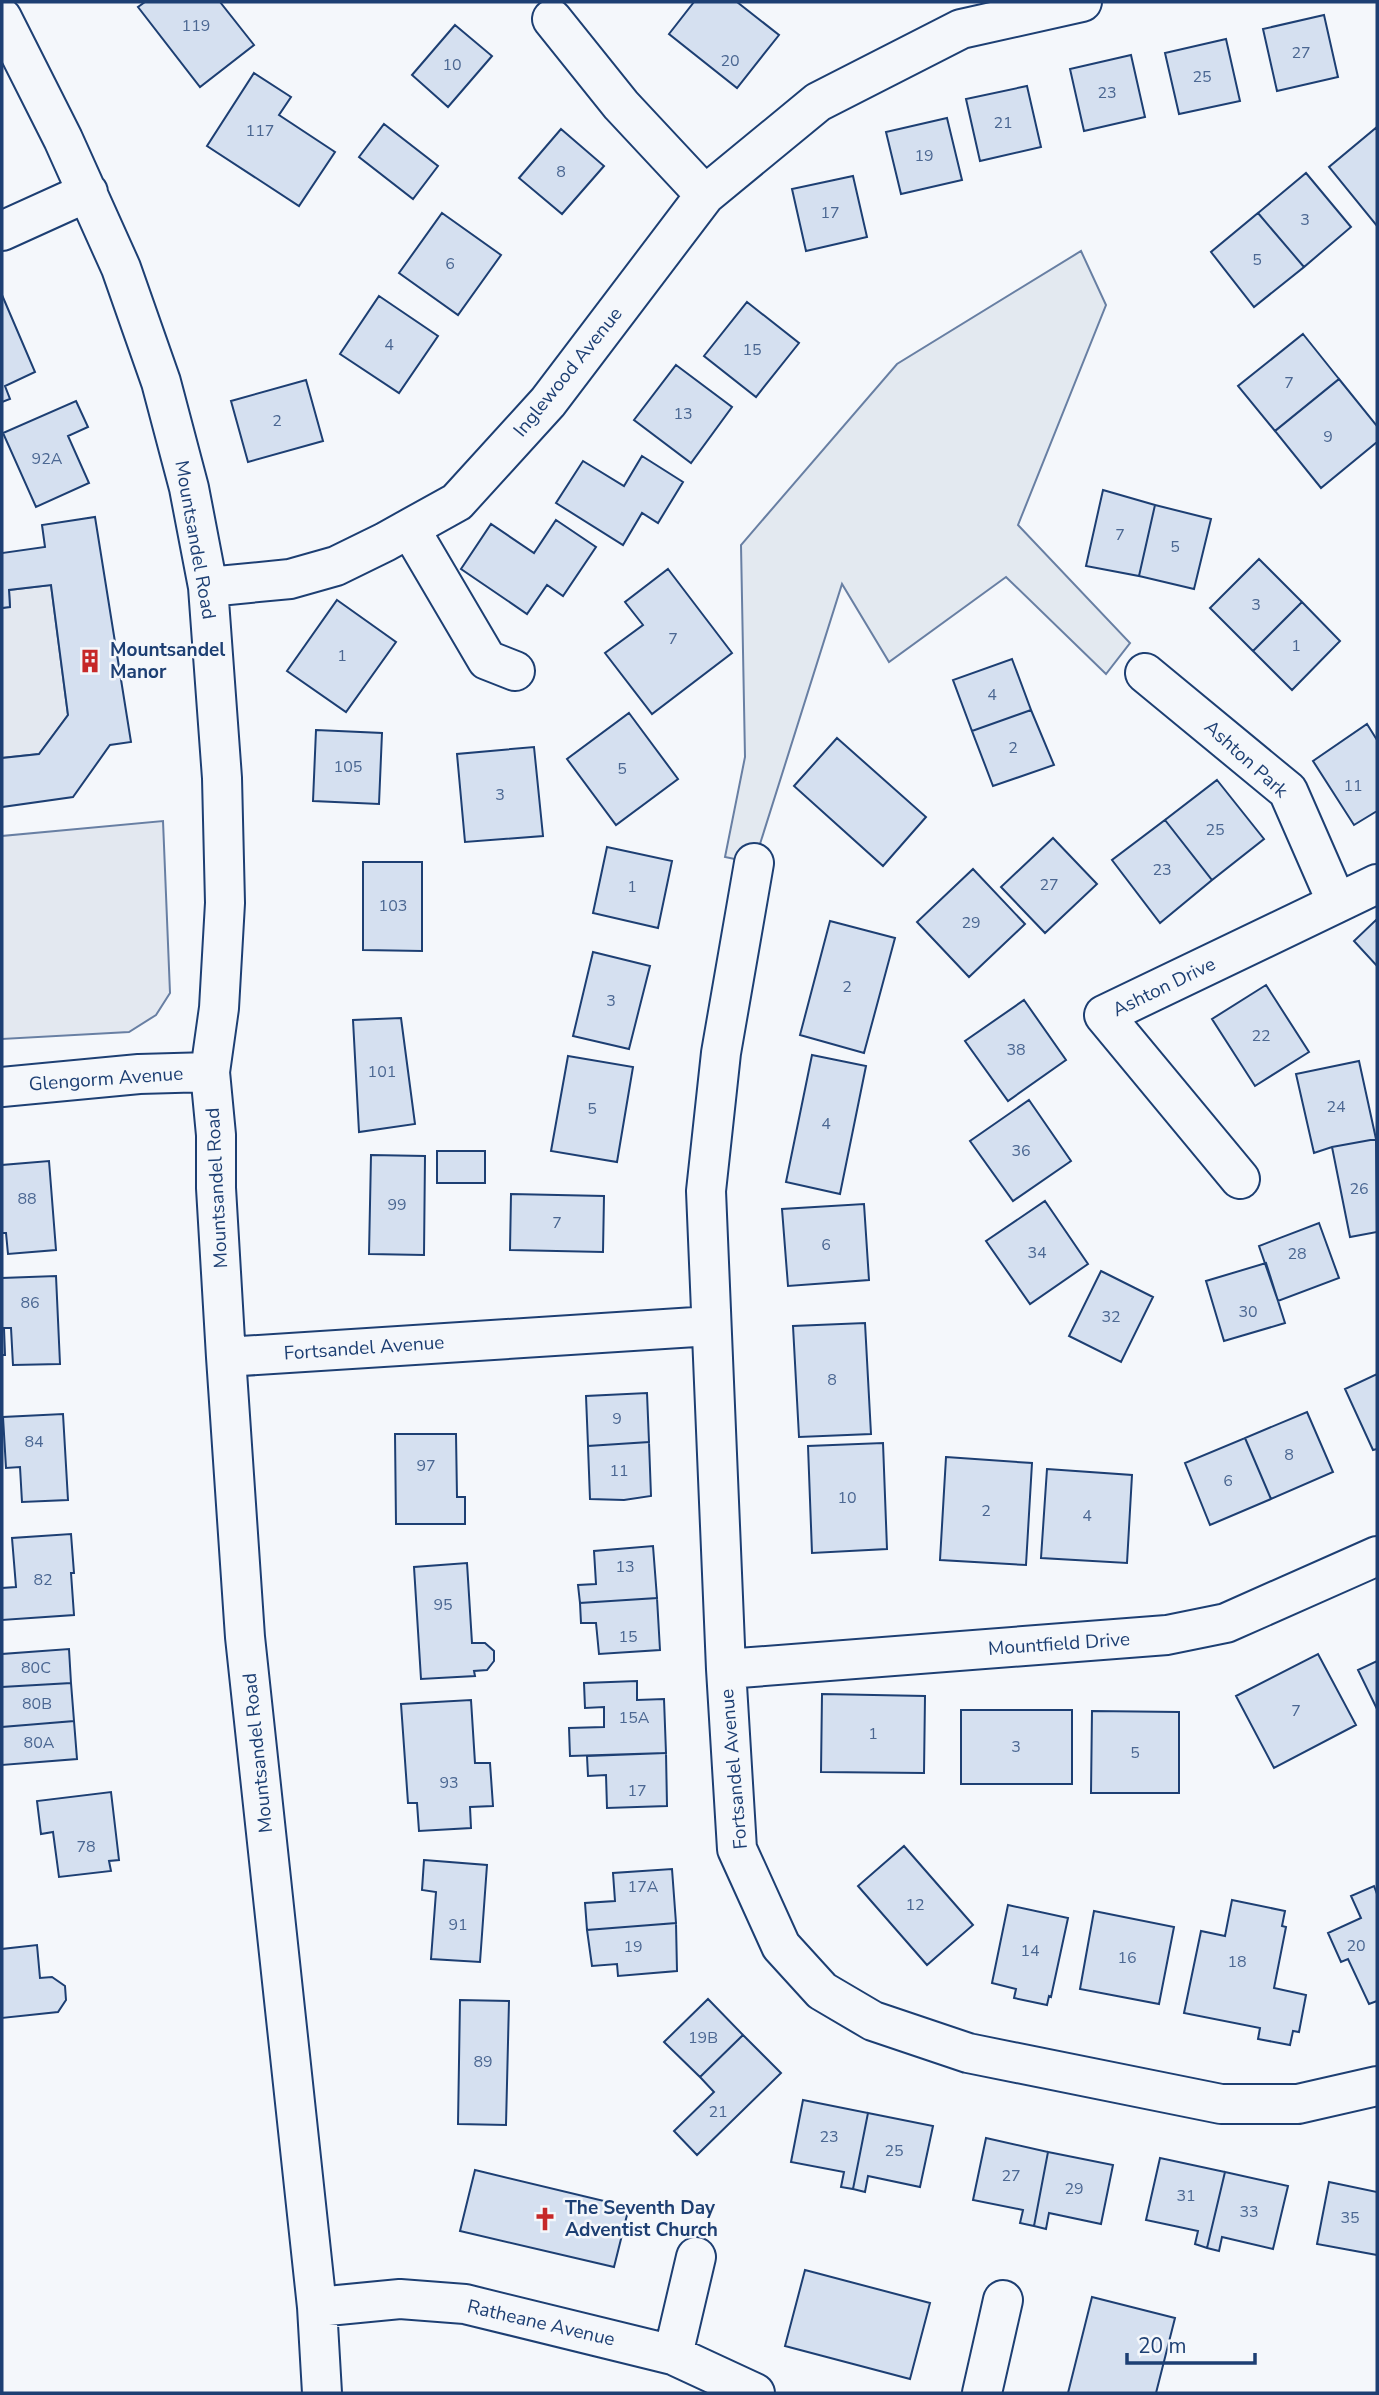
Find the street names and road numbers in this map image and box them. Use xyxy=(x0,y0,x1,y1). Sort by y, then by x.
street label: Inglewood Avenue xyxy=(508,302,628,442)
street label: Mountsandel Road xyxy=(168,459,222,621)
street label: Ashton Park xyxy=(1199,714,1294,804)
street label: Ashton Drive xyxy=(1108,951,1220,1023)
street label: Glengorm Avenue xyxy=(28,1061,184,1097)
street label: Mountsandel Road xyxy=(200,1107,234,1269)
street label: Fortsandel Avenue xyxy=(283,1329,445,1367)
street label: Mountfield Drive xyxy=(987,1626,1131,1662)
street label: Mountsandel Road xyxy=(237,1672,279,1834)
street label: Fortsandel Avenue xyxy=(714,1688,754,1850)
street label: Ratheane Avenue xyxy=(465,2293,617,2353)

